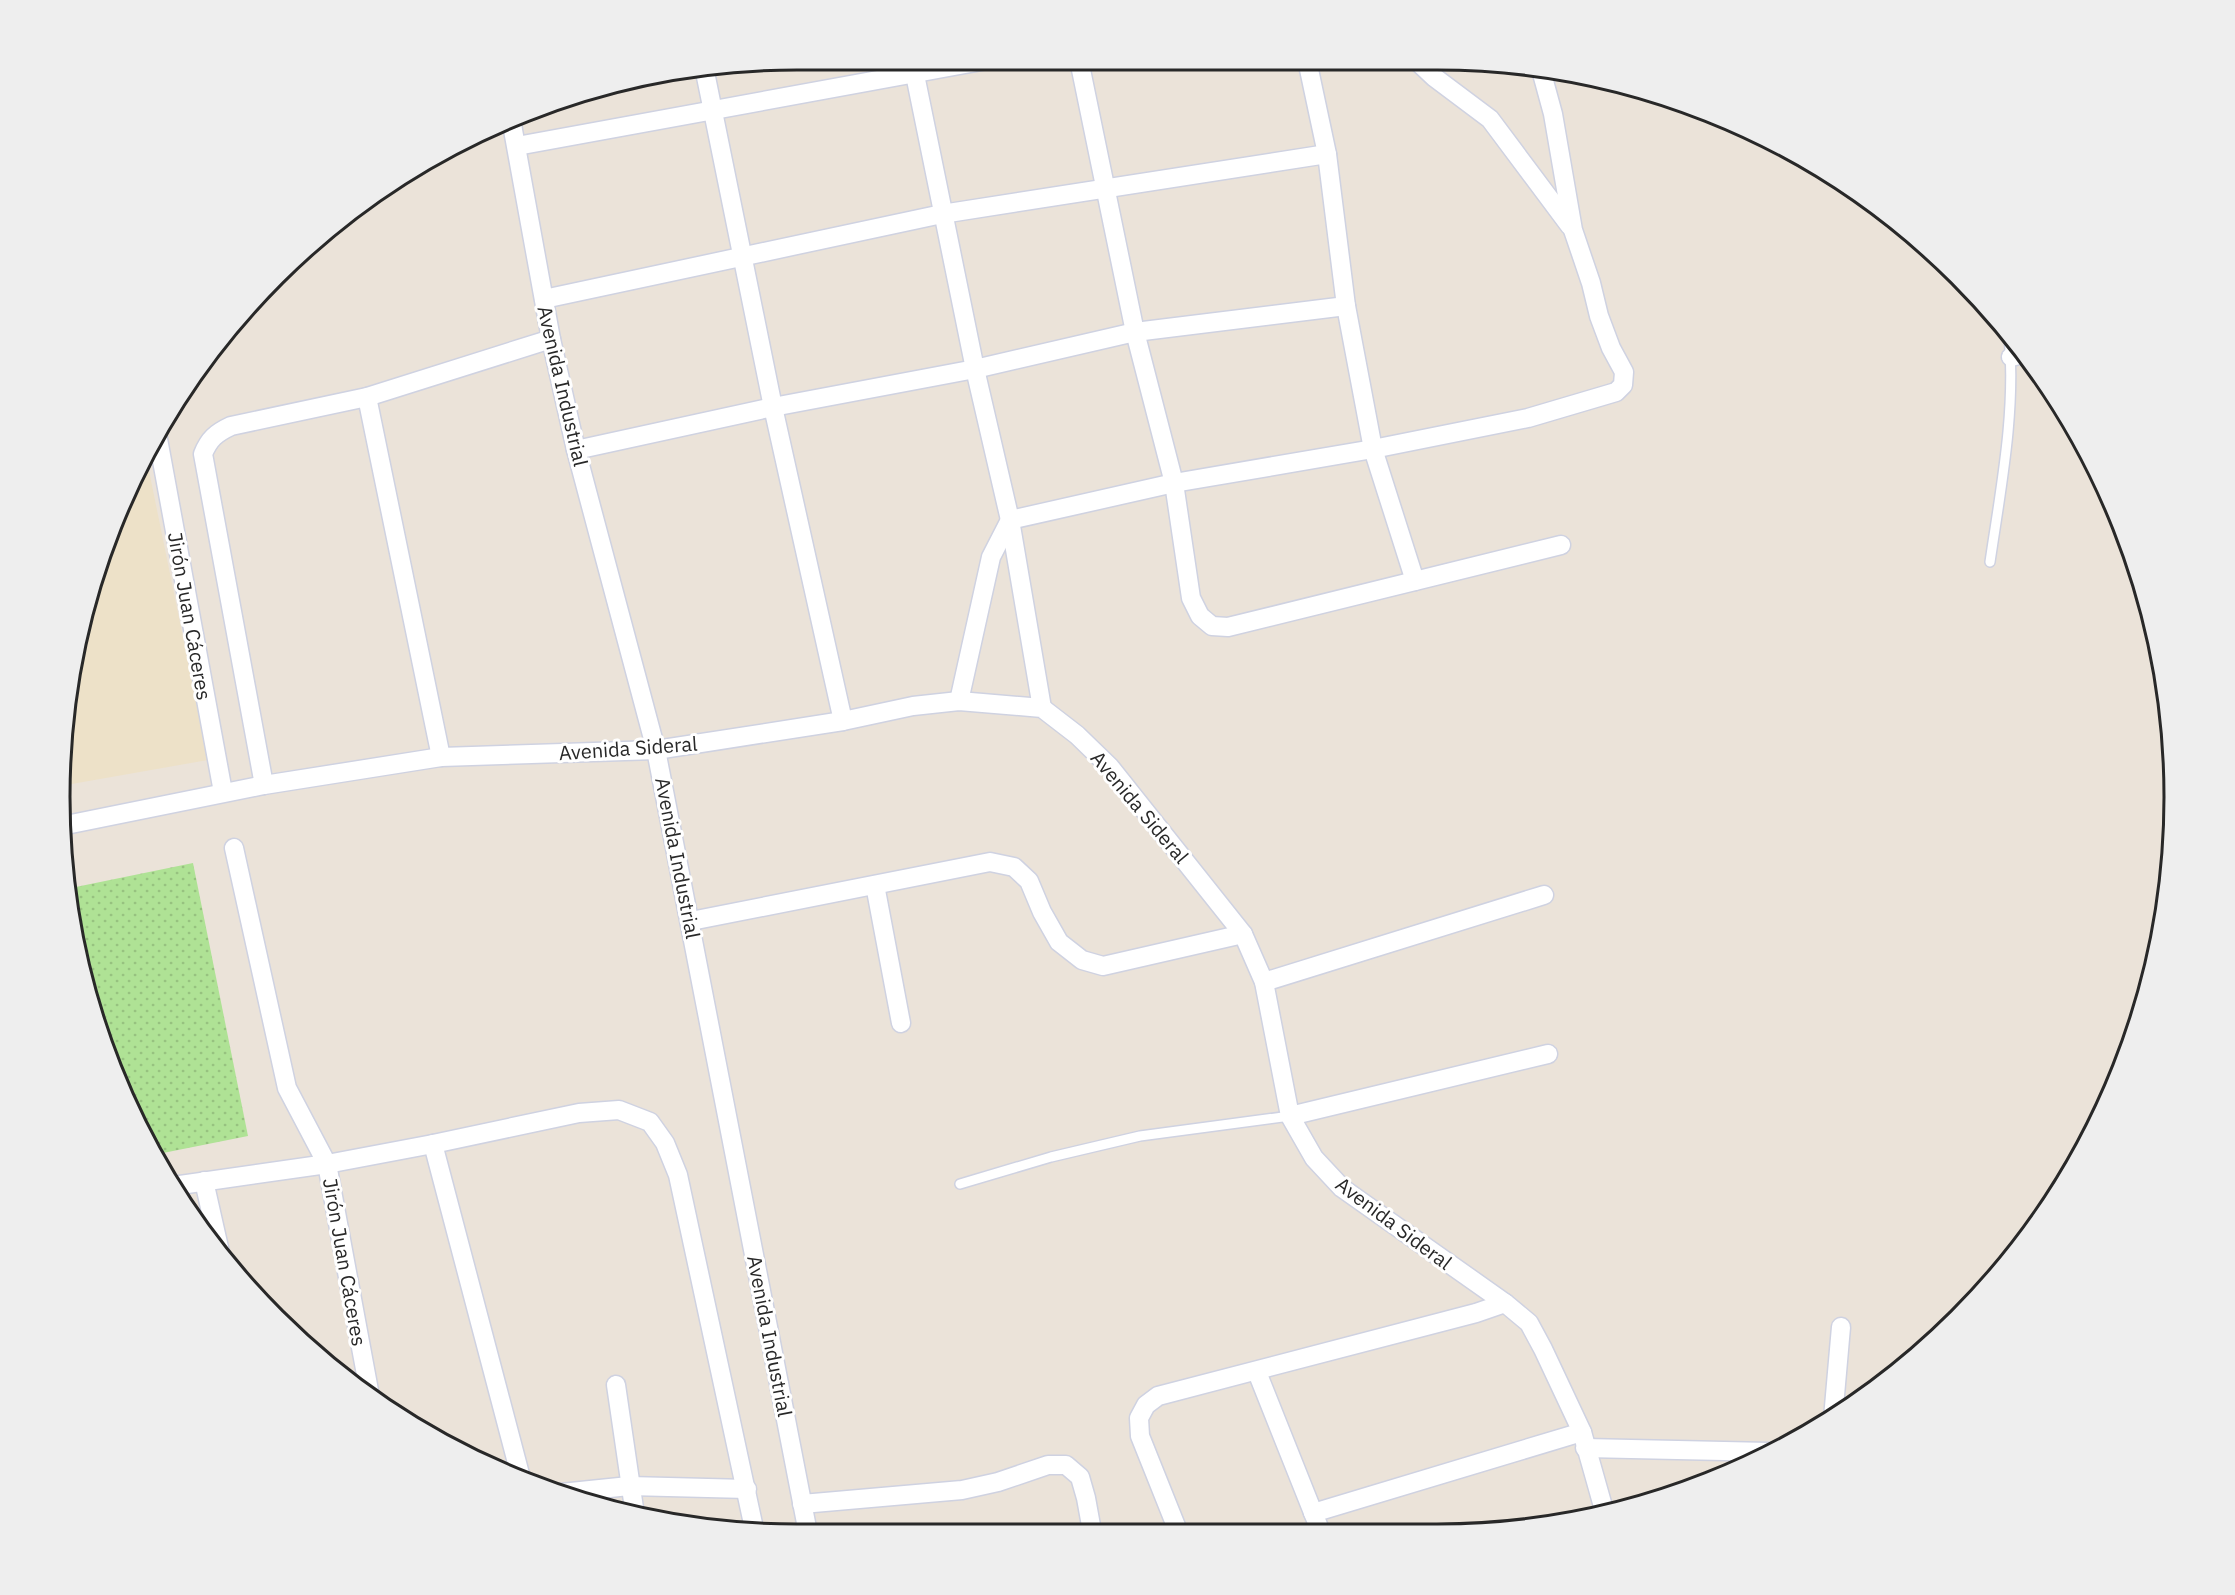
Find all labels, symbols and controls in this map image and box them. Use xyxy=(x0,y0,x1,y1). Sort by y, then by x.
street label: Avenida Industrial xyxy=(531,303,595,469)
street label: Jirón Juan Cáceres xyxy=(162,530,218,702)
street label: Avenida Sideral xyxy=(558,730,698,766)
street label: Avenida Sideral xyxy=(1085,745,1195,869)
street label: Avenida Industrial xyxy=(649,775,707,941)
street label: Avenida Sideral xyxy=(1330,1170,1458,1276)
street label: Jirón Juan Cáceres xyxy=(317,1176,373,1348)
street label: Avenida Industrial xyxy=(741,1253,799,1419)

